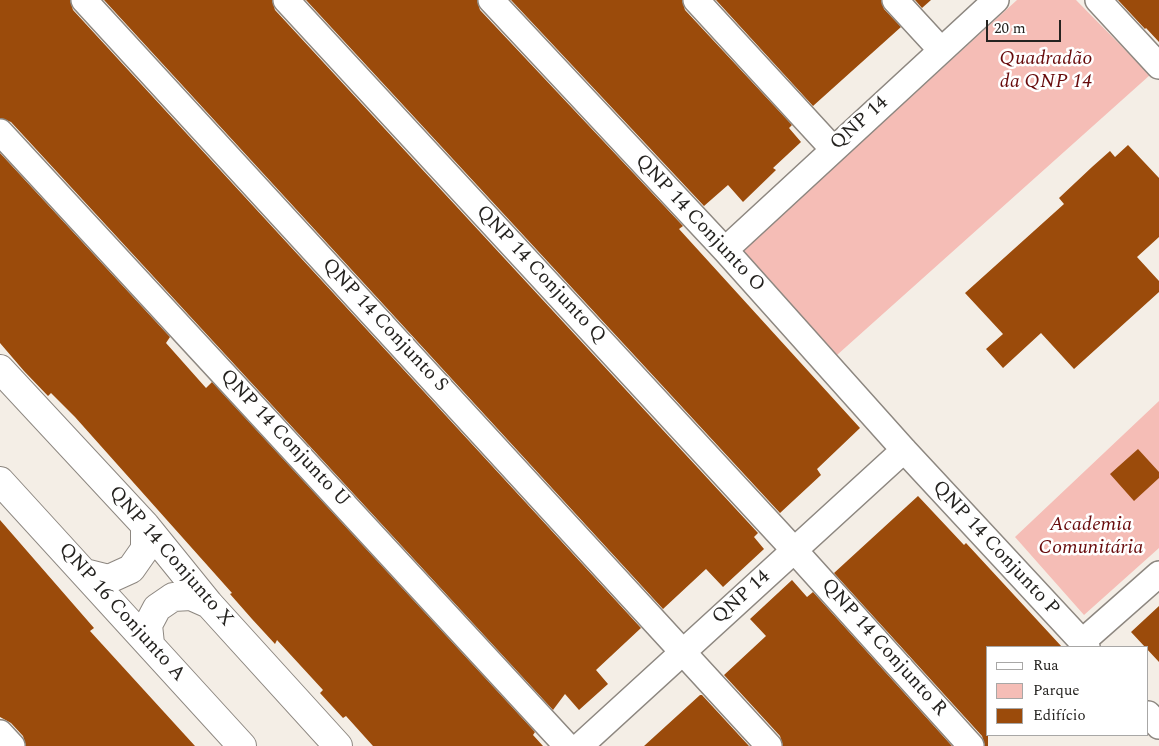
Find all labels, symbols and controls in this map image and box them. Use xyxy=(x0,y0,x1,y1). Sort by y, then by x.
scale bar xyxy=(989,10,1064,42)
text: 20 m xyxy=(994,17,1026,40)
park label: Quadradão da QNP 14 xyxy=(999,48,1093,95)
street label: QNP 14 xyxy=(826,92,894,156)
street label: QNP 14 Conjunto O xyxy=(629,150,769,298)
street label: QNP 14 Conjunto Q xyxy=(470,201,610,349)
street label: QNP 14 Conjunto S xyxy=(316,254,452,398)
street label: QNP 14 Conjunto U xyxy=(214,365,354,513)
street label: QNP 14 Conjunto P xyxy=(926,476,1064,622)
street label: QNP 14 Conjunto X xyxy=(102,482,238,632)
park label: Academia Comunitária xyxy=(1039,514,1143,561)
street label: QNP 16 Conjunto A xyxy=(52,539,190,687)
street label: QNP 14 xyxy=(708,566,776,630)
street label: QNP 14 Conjunto R xyxy=(815,574,951,722)
legend xyxy=(986,646,1149,736)
text: Rua xyxy=(1033,654,1059,677)
text: Parque xyxy=(1033,679,1080,702)
text: Edifício xyxy=(1033,704,1086,727)

